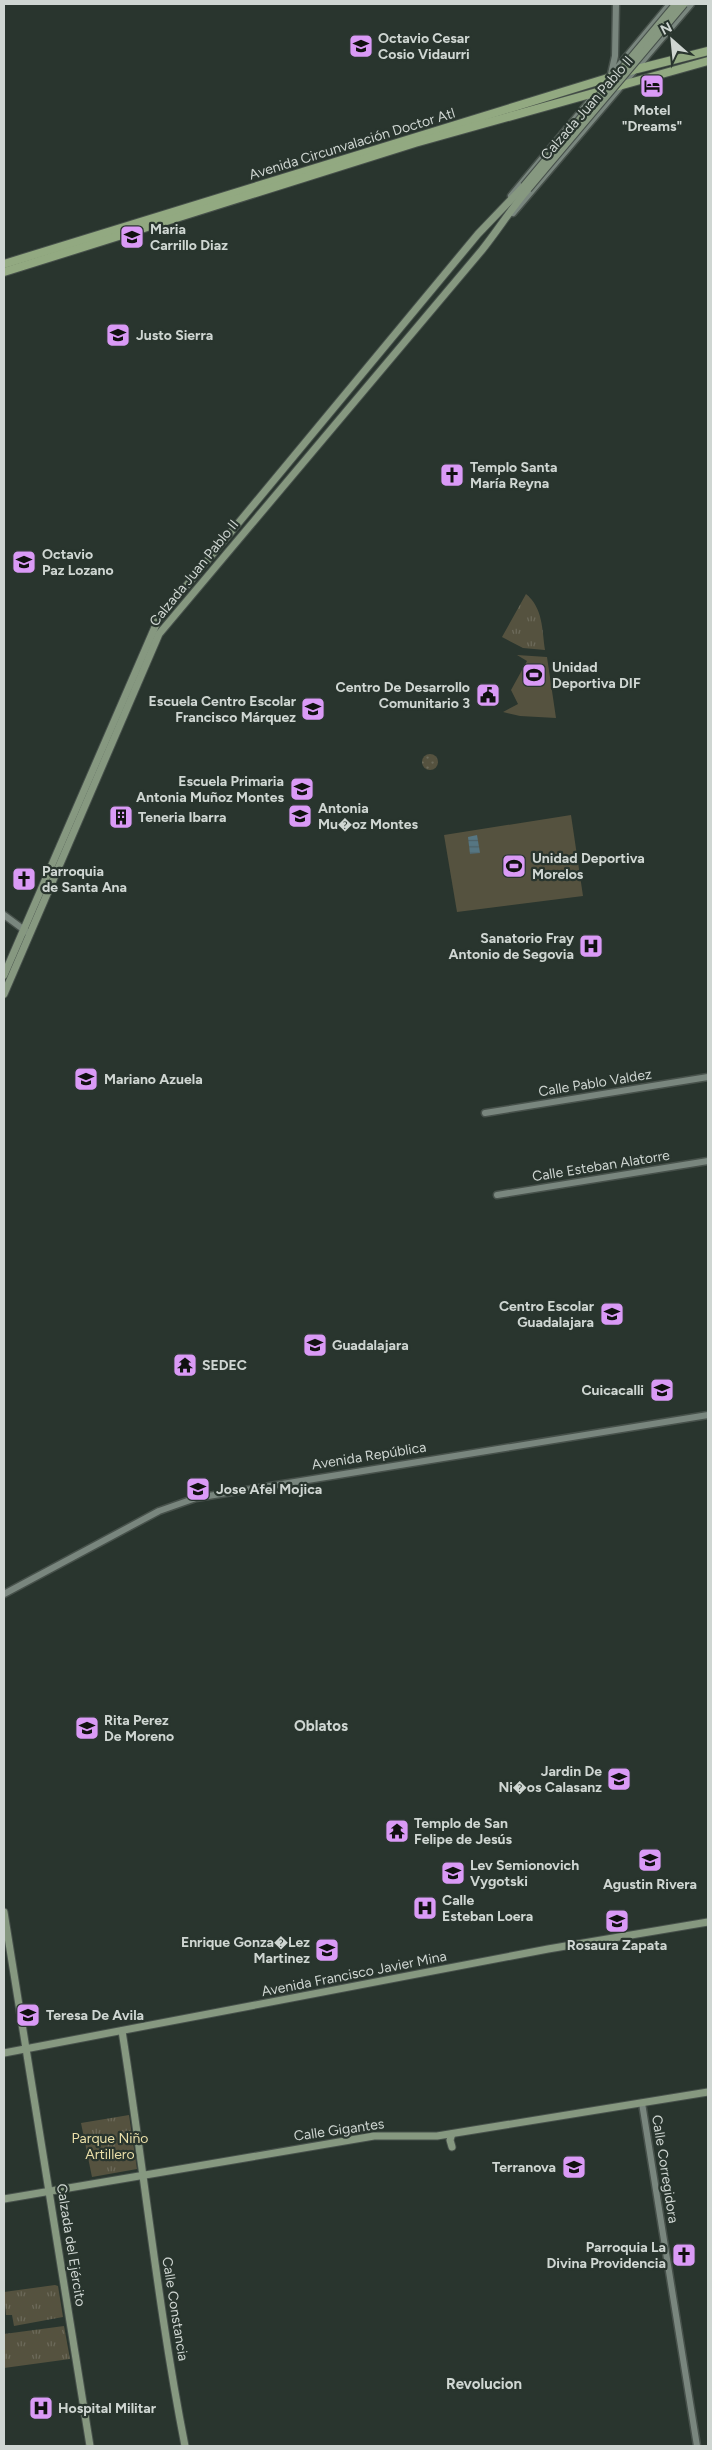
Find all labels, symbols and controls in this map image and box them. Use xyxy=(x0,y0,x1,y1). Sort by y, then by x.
north arrow xyxy=(647,15,697,65)
text: N xyxy=(658,19,675,39)
place label: Octavio Cesar Cosio Vidaurri xyxy=(378,30,470,63)
school or university icon: Octavio Cesar Cosio Vidaurri xyxy=(348,33,374,59)
street label: Calzada Juan Pablo II xyxy=(537,53,637,163)
hotel icon: Motel "Dreams" xyxy=(639,73,665,99)
place label: Motel "Dreams" xyxy=(622,102,682,135)
street label: Avenida Circunvalación Doctor Atl xyxy=(247,105,457,183)
place label: Maria Carrillo Diaz xyxy=(150,221,228,254)
school or university icon: Maria Carrillo Diaz xyxy=(119,224,145,250)
school or university icon: Justo Sierra xyxy=(105,322,131,348)
place label: Justo Sierra xyxy=(136,327,213,344)
place label: Templo Santa María Reyna xyxy=(470,459,557,492)
church icon: Templo Santa María Reyna xyxy=(439,462,465,488)
street label: Calzada Juan Pablo II xyxy=(146,516,242,630)
place label: Octavio Paz Lozano xyxy=(42,546,114,579)
school or university icon: Octavio Paz Lozano xyxy=(11,549,37,575)
place label: Unidad Deportiva DIF xyxy=(552,659,641,692)
sports icon: Unidad Deportiva DIF xyxy=(521,662,547,688)
place label: Centro De Desarrollo Comunitario 3 xyxy=(336,679,470,712)
public building icon: Centro De Desarrollo Comunitario 3 xyxy=(475,682,501,708)
place label: Escuela Centro Escolar Francisco Márquez xyxy=(149,693,297,726)
school or university icon: Escuela Centro Escolar Francisco Márquez xyxy=(300,696,326,722)
place label: Escuela Primaria Antonia Muñoz Montes xyxy=(136,773,284,806)
school or university icon: Escuela Primaria Antonia Muñoz Montes xyxy=(289,776,315,802)
place label: Antonia Mu�oz Montes xyxy=(318,800,418,833)
school or university icon: Antonia Mu�oz Montes xyxy=(287,803,313,829)
building icon: Teneria Ibarra xyxy=(108,804,134,830)
place label: Teneria Ibarra xyxy=(138,809,226,826)
place label: Unidad Deportiva Morelos xyxy=(532,850,645,883)
sports icon: Unidad Deportiva Morelos xyxy=(501,853,527,879)
place label: Parroquia de Santa Ana xyxy=(42,863,127,896)
church icon: Parroquia de Santa Ana xyxy=(11,866,37,892)
place label: Sanatorio Fray Antonio de Segovia xyxy=(449,930,575,963)
hospital icon: Sanatorio Fray Antonio de Segovia xyxy=(578,933,604,959)
school or university icon: Mariano Azuela xyxy=(73,1066,99,1092)
street label: Calle Pablo Valdez xyxy=(537,1066,653,1100)
place label: Mariano Azuela xyxy=(104,1071,203,1088)
street label: Calle Esteban Alatorre xyxy=(531,1147,671,1185)
place label: Centro Escolar Guadalajara xyxy=(499,1298,595,1331)
school or university icon: Centro Escolar Guadalajara xyxy=(599,1301,625,1327)
school or university icon: Guadalajara xyxy=(302,1332,328,1358)
place label: Guadalajara xyxy=(332,1337,409,1354)
temple icon: SEDEC xyxy=(172,1352,198,1378)
place label: SEDEC xyxy=(202,1357,247,1374)
school or university icon: Cuicacalli xyxy=(649,1377,675,1403)
place label: Cuicacalli xyxy=(581,1382,644,1399)
street label: Avenida República xyxy=(311,1439,427,1473)
school or university icon: Jose Afel Mojica xyxy=(185,1476,211,1502)
place label: Jose Afel Mojica xyxy=(216,1481,322,1498)
place label: Rita Perez De Moreno xyxy=(104,1712,174,1745)
school or university icon: Rita Perez De Moreno xyxy=(74,1715,100,1741)
district label: Oblatos xyxy=(294,1717,348,1735)
place label: Jardin De Ni�os Calasanz xyxy=(498,1763,602,1796)
school or university icon: Jardin De Ni�os Calasanz xyxy=(606,1766,632,1792)
place label: Templo de San Felipe de Jesús xyxy=(414,1815,512,1848)
temple icon: Templo de San Felipe de Jesús xyxy=(384,1818,410,1844)
school or university icon: Agustin Rivera xyxy=(637,1847,663,1873)
place label: Lev Semionovich Vygotski xyxy=(470,1857,579,1890)
school or university icon: Lev Semionovich Vygotski xyxy=(440,1860,466,1886)
place label: Agustin Rivera xyxy=(603,1876,697,1893)
place label: Calle Esteban Loera xyxy=(442,1892,533,1925)
hospital icon: Calle Esteban Loera xyxy=(412,1895,438,1921)
school or university icon: Rosaura Zapata xyxy=(604,1908,630,1934)
place label: Enrique Gonza�Lez Martinez xyxy=(181,1934,310,1967)
school or university icon: Enrique Gonza�Lez Martinez xyxy=(314,1937,340,1963)
place label: Rosaura Zapata xyxy=(567,1937,667,1954)
street label: Avenida Francisco Javier Mina xyxy=(260,1948,448,2000)
school or university icon: Teresa De Avila xyxy=(15,2002,41,2028)
place label: Teresa De Avila xyxy=(46,2007,144,2024)
street label: Calle Corregidora xyxy=(648,2114,682,2224)
street label: Calle Gigantes xyxy=(293,2115,385,2145)
park label: Parque Niño Artillero xyxy=(72,2130,148,2163)
school or university icon: Terranova xyxy=(561,2154,587,2180)
place label: Terranova xyxy=(492,2159,556,2176)
street label: Calzada del Ejército xyxy=(53,2182,89,2308)
place label: Parroquia La Divina Providencia xyxy=(547,2239,666,2272)
church icon: Parroquia La Divina Providencia xyxy=(671,2242,697,2268)
street label: Calle Constancia xyxy=(158,2256,192,2362)
district label: Revolucion xyxy=(446,2375,522,2393)
hospital icon: Hospital Militar xyxy=(28,2395,54,2421)
place label: Hospital Militar xyxy=(58,2400,157,2417)

